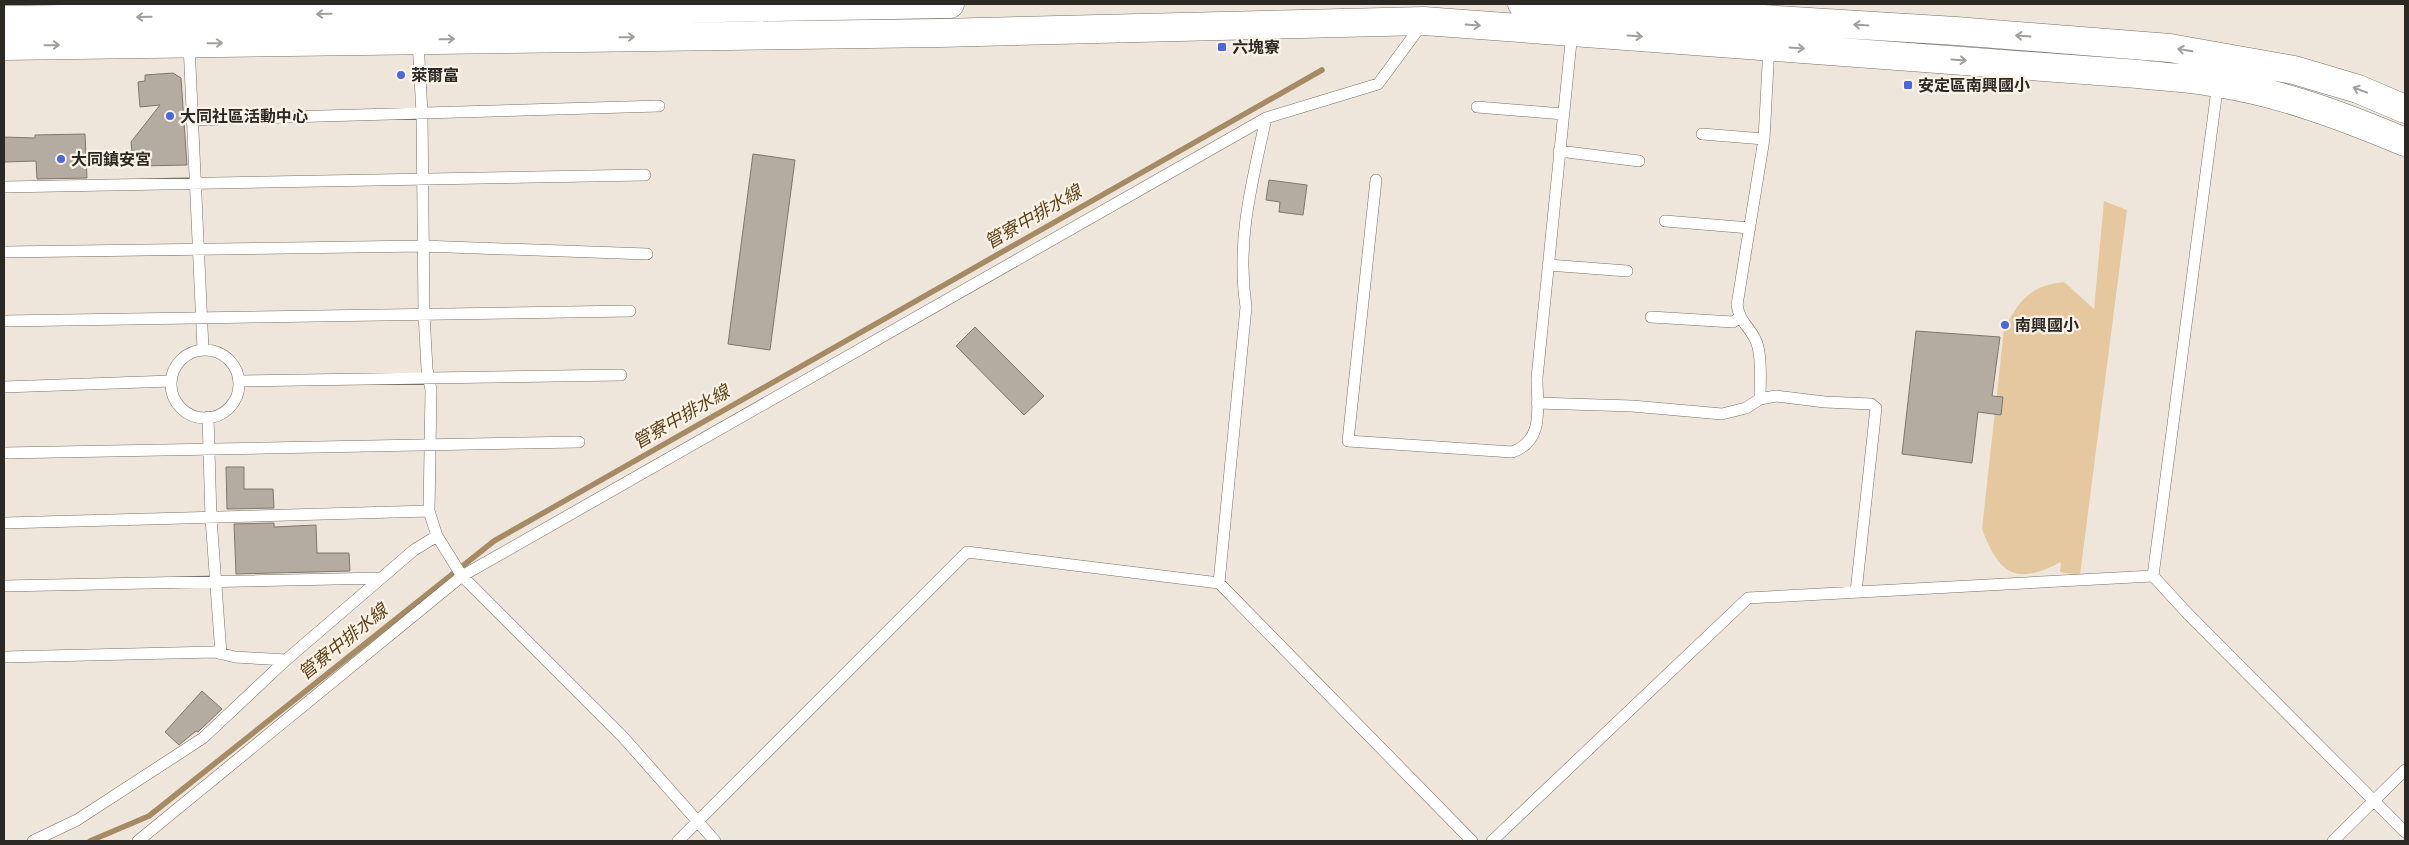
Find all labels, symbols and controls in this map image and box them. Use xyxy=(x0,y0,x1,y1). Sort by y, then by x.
one-way arrow xyxy=(316,9,332,19)
one-way arrow xyxy=(136,12,152,22)
one-way arrow xyxy=(1464,20,1480,29)
one-way arrow xyxy=(1853,20,1869,29)
one-way arrow xyxy=(1626,31,1642,41)
one-way arrow xyxy=(2016,31,2032,41)
one-way arrow xyxy=(619,32,635,42)
one-way arrow xyxy=(439,34,455,44)
one-way arrow xyxy=(207,38,223,47)
place label: 六塊寮 xyxy=(1232,38,1280,57)
one-way arrow xyxy=(44,41,60,50)
marker: 六塊寮 xyxy=(1216,41,1228,53)
one-way arrow xyxy=(1788,43,1804,53)
one-way arrow xyxy=(2178,44,2194,54)
one-way arrow xyxy=(1950,56,1966,65)
place label: 萊爾富 xyxy=(411,66,459,85)
marker: 萊爾富 xyxy=(395,69,407,81)
place label: 安定區南興國小 xyxy=(1918,76,2030,95)
marker: 安定區南興國小 xyxy=(1902,79,1914,91)
one-way arrow xyxy=(2353,85,2368,94)
place label: 大同社區活動中心 xyxy=(180,107,308,126)
marker: 大同社區活動中心 xyxy=(164,110,176,122)
place label: 大同鎮安宮 xyxy=(71,150,151,169)
marker: 大同鎮安宮 xyxy=(55,153,67,165)
water label: 管寮中排水線 xyxy=(981,179,1087,254)
place label: 南興國小 xyxy=(2015,316,2079,335)
marker: 南興國小 xyxy=(1999,319,2011,331)
water label: 管寮中排水線 xyxy=(629,379,735,454)
water label: 管寮中排水線 xyxy=(294,598,393,685)

